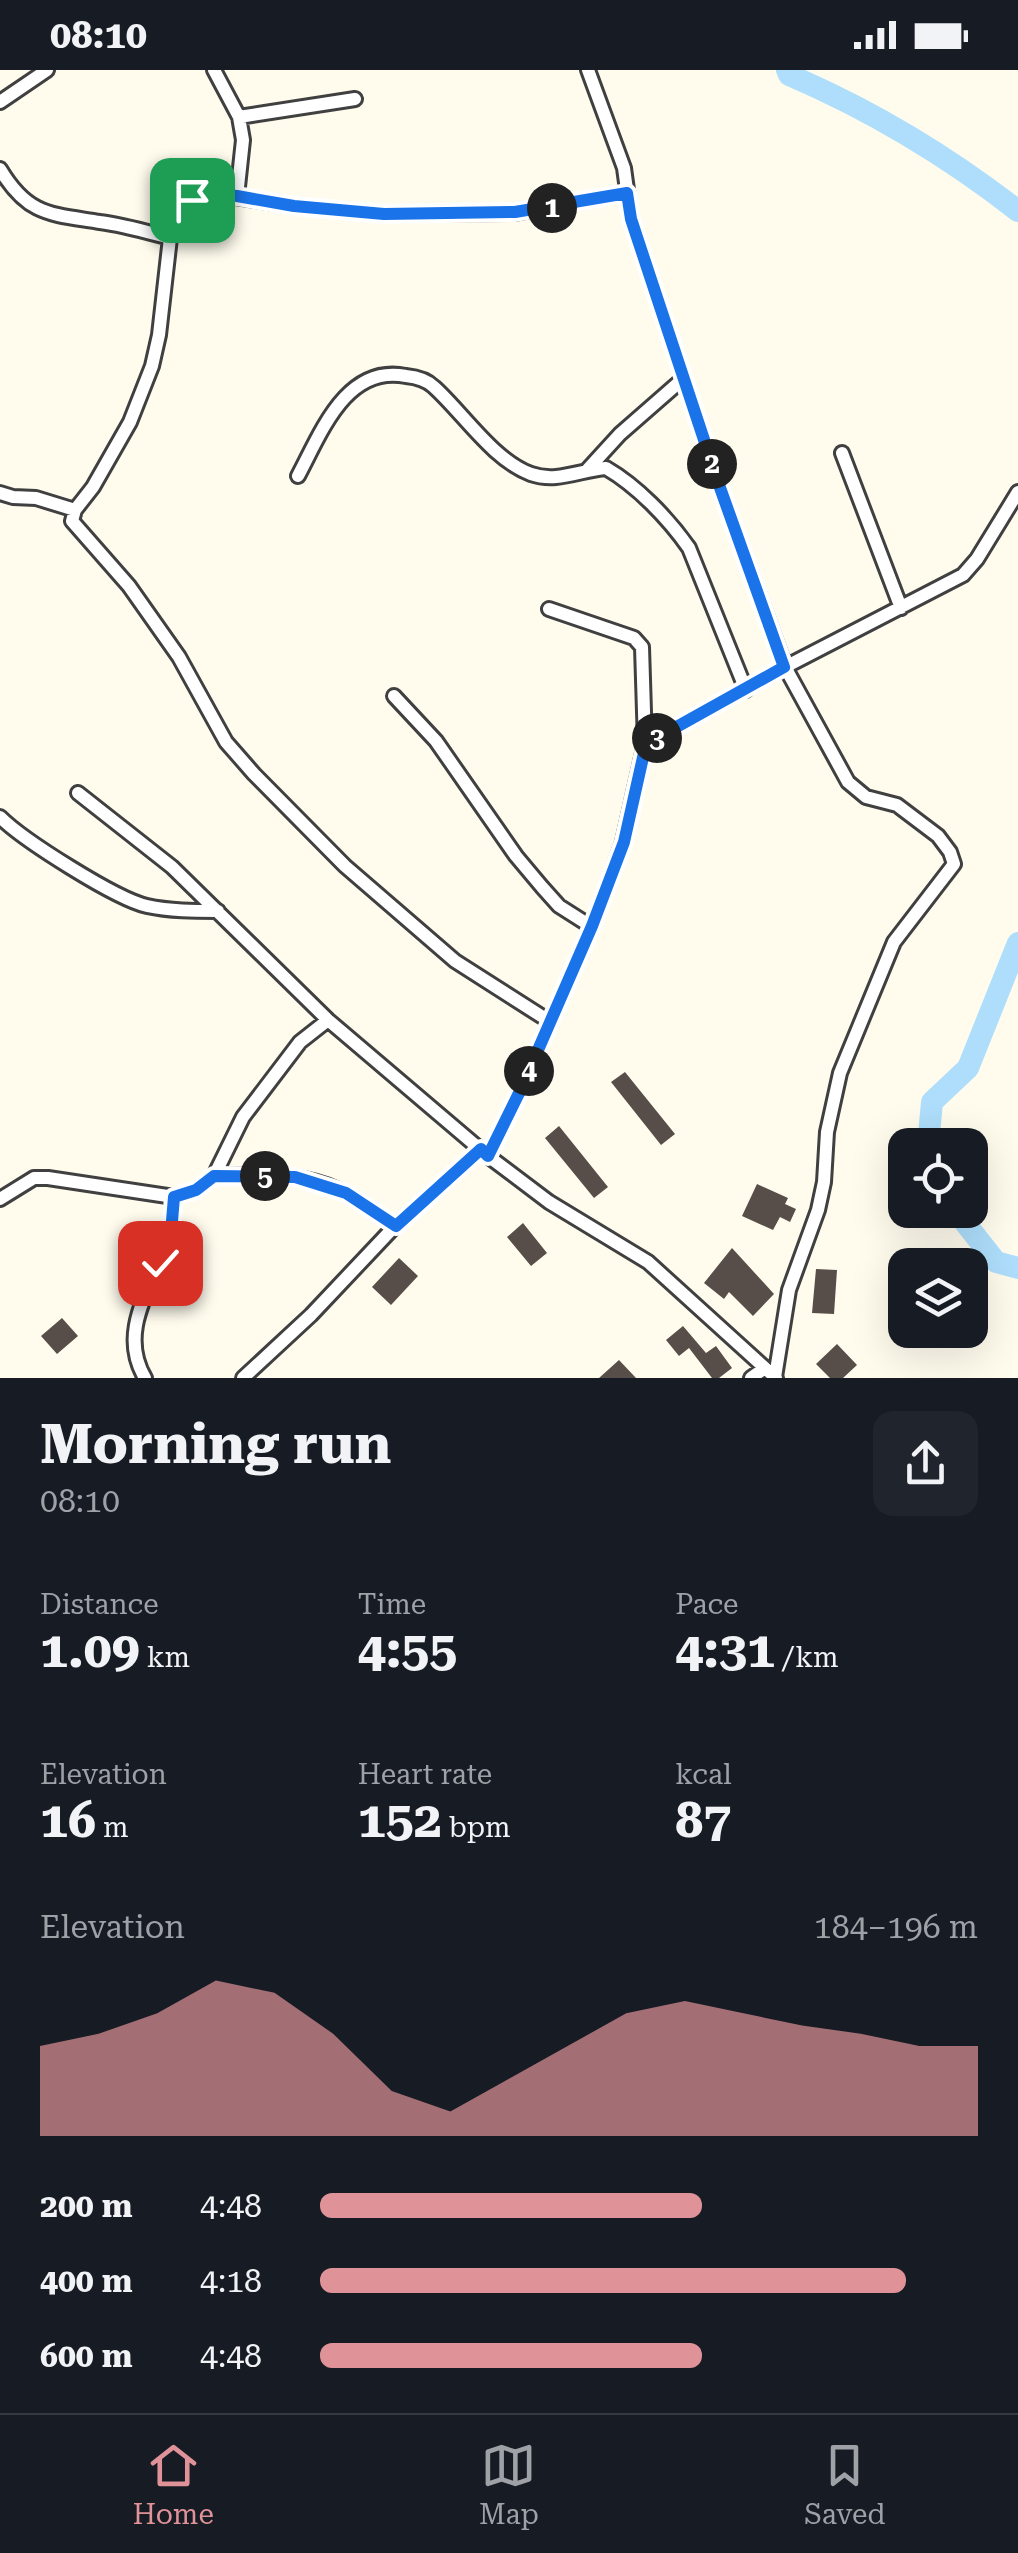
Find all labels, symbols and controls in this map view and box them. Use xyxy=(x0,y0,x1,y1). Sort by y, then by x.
text: 08:10 xyxy=(50,13,147,57)
pin xyxy=(150,158,235,243)
icon: arrive xyxy=(165,173,220,228)
pin: 1 xyxy=(527,183,577,233)
text: 1 xyxy=(544,191,560,224)
pin: 2 xyxy=(687,439,737,489)
text: 2 xyxy=(704,447,720,480)
pin: 3 xyxy=(632,713,682,763)
text: 3 xyxy=(649,721,665,754)
pin: 4 xyxy=(504,1046,554,1096)
text: 4 xyxy=(521,1054,537,1087)
map controls xyxy=(888,1128,988,1348)
button: locate xyxy=(888,1128,988,1228)
pin: 5 xyxy=(240,1151,290,1201)
text: 5 xyxy=(257,1159,273,1192)
pin xyxy=(118,1221,203,1306)
icon: check xyxy=(133,1236,188,1291)
button: layers xyxy=(888,1248,988,1348)
button: share xyxy=(873,1411,978,1516)
text: Morning run xyxy=(40,1412,391,1476)
text: 08:10 xyxy=(40,1482,120,1520)
text: Distance xyxy=(40,1588,159,1621)
text: Time xyxy=(358,1588,426,1621)
text: Pace xyxy=(675,1588,739,1621)
text: 1.09 xyxy=(40,1621,140,1679)
text: 4:55 xyxy=(358,1621,457,1679)
text: 4:31 xyxy=(675,1621,775,1679)
text: km xyxy=(140,1641,190,1674)
text: /km xyxy=(775,1641,839,1674)
text: Elevation xyxy=(40,1758,167,1791)
text: Heart rate xyxy=(358,1758,492,1791)
text: kcal xyxy=(675,1758,732,1791)
text: 16 xyxy=(40,1791,96,1849)
text: 152 xyxy=(358,1791,442,1849)
text: 87 xyxy=(675,1791,731,1849)
text: m xyxy=(96,1811,129,1844)
text: bpm xyxy=(442,1811,511,1844)
text: Elevation xyxy=(40,1908,185,1946)
text: 184–196 m xyxy=(814,1908,978,1946)
text: 200 m xyxy=(40,2187,133,2225)
text: 4:48 xyxy=(200,2187,262,2225)
text: 400 m xyxy=(40,2262,133,2300)
text: 4:18 xyxy=(200,2262,262,2300)
text: 600 m xyxy=(40,2337,133,2375)
text: 4:48 xyxy=(200,2337,262,2375)
tab: Home xyxy=(133,2438,214,2531)
tab: Map xyxy=(479,2438,539,2531)
tab: Saved xyxy=(804,2438,885,2531)

